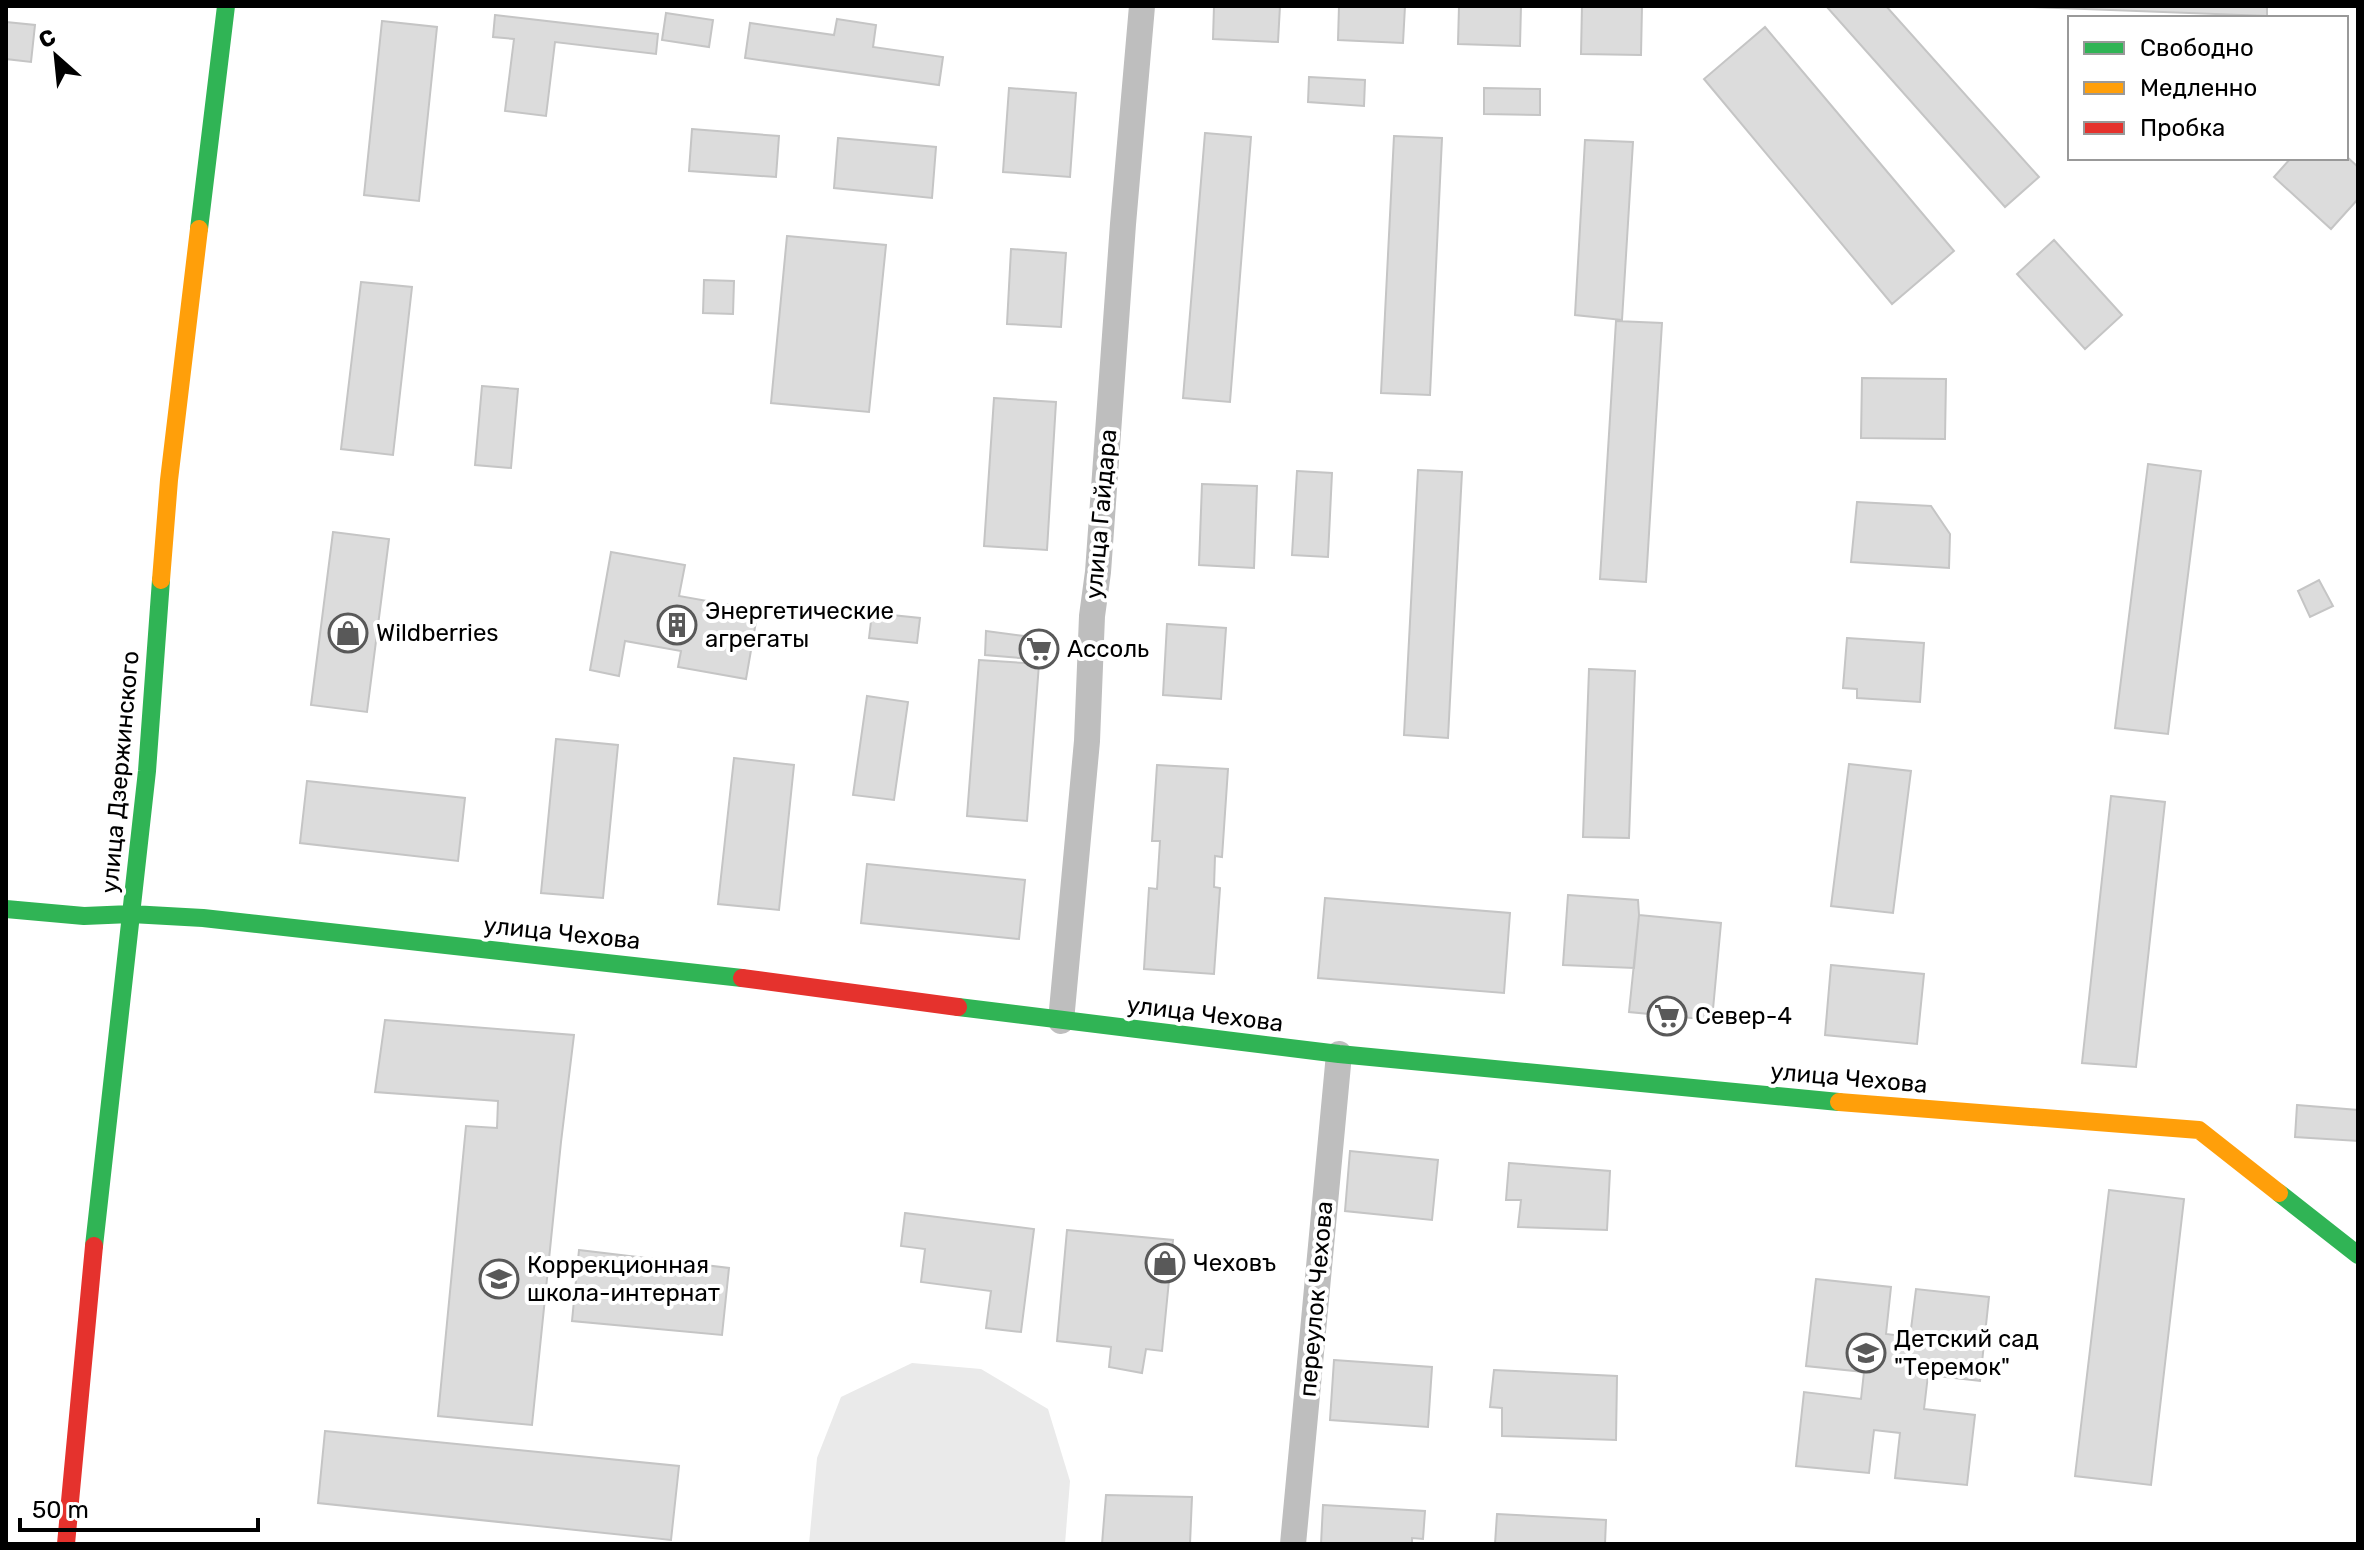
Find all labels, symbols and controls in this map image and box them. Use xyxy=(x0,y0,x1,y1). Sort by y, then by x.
north arrow xyxy=(16,16,96,96)
legend xyxy=(2068,16,2348,160)
text: С xyxy=(34,23,60,54)
text: Свободно xyxy=(2140,34,2254,62)
text: Медленно xyxy=(2140,74,2257,102)
text: Пробка xyxy=(2140,114,2225,142)
street label: улица Гайдара xyxy=(1080,428,1122,600)
place label: Энергетические агрегаты xyxy=(705,597,894,653)
building icon: Энергетические агрегаты xyxy=(656,604,698,646)
shop icon: Wildberries xyxy=(327,612,369,654)
place label: Wildberries xyxy=(376,619,499,647)
supermarket icon: Ассоль xyxy=(1018,628,1060,670)
place label: Ассоль xyxy=(1067,635,1149,663)
street label: улица Дзержинского xyxy=(95,649,145,895)
street label: улица Чехова xyxy=(482,911,642,955)
street label: улица Чехова xyxy=(1125,991,1285,1037)
supermarket icon: Север-4 xyxy=(1646,995,1688,1037)
place label: Север-4 xyxy=(1695,1002,1792,1030)
street label: улица Чехова xyxy=(1769,1057,1929,1099)
street label: переулок Чехова xyxy=(1293,1200,1339,1398)
shop icon: Чеховъ xyxy=(1144,1242,1186,1284)
place label: Чеховъ xyxy=(1193,1249,1276,1277)
place label: Коррекционная школа-интернат xyxy=(527,1251,720,1307)
school or university icon: Коррекционная школа-интернат xyxy=(478,1258,520,1300)
place label: Детский сад "Теремок" xyxy=(1894,1325,2039,1381)
school or university icon: Детский сад "Теремок" xyxy=(1845,1332,1887,1374)
scale bar xyxy=(20,1482,258,1532)
text: 50 m xyxy=(32,1496,89,1524)

